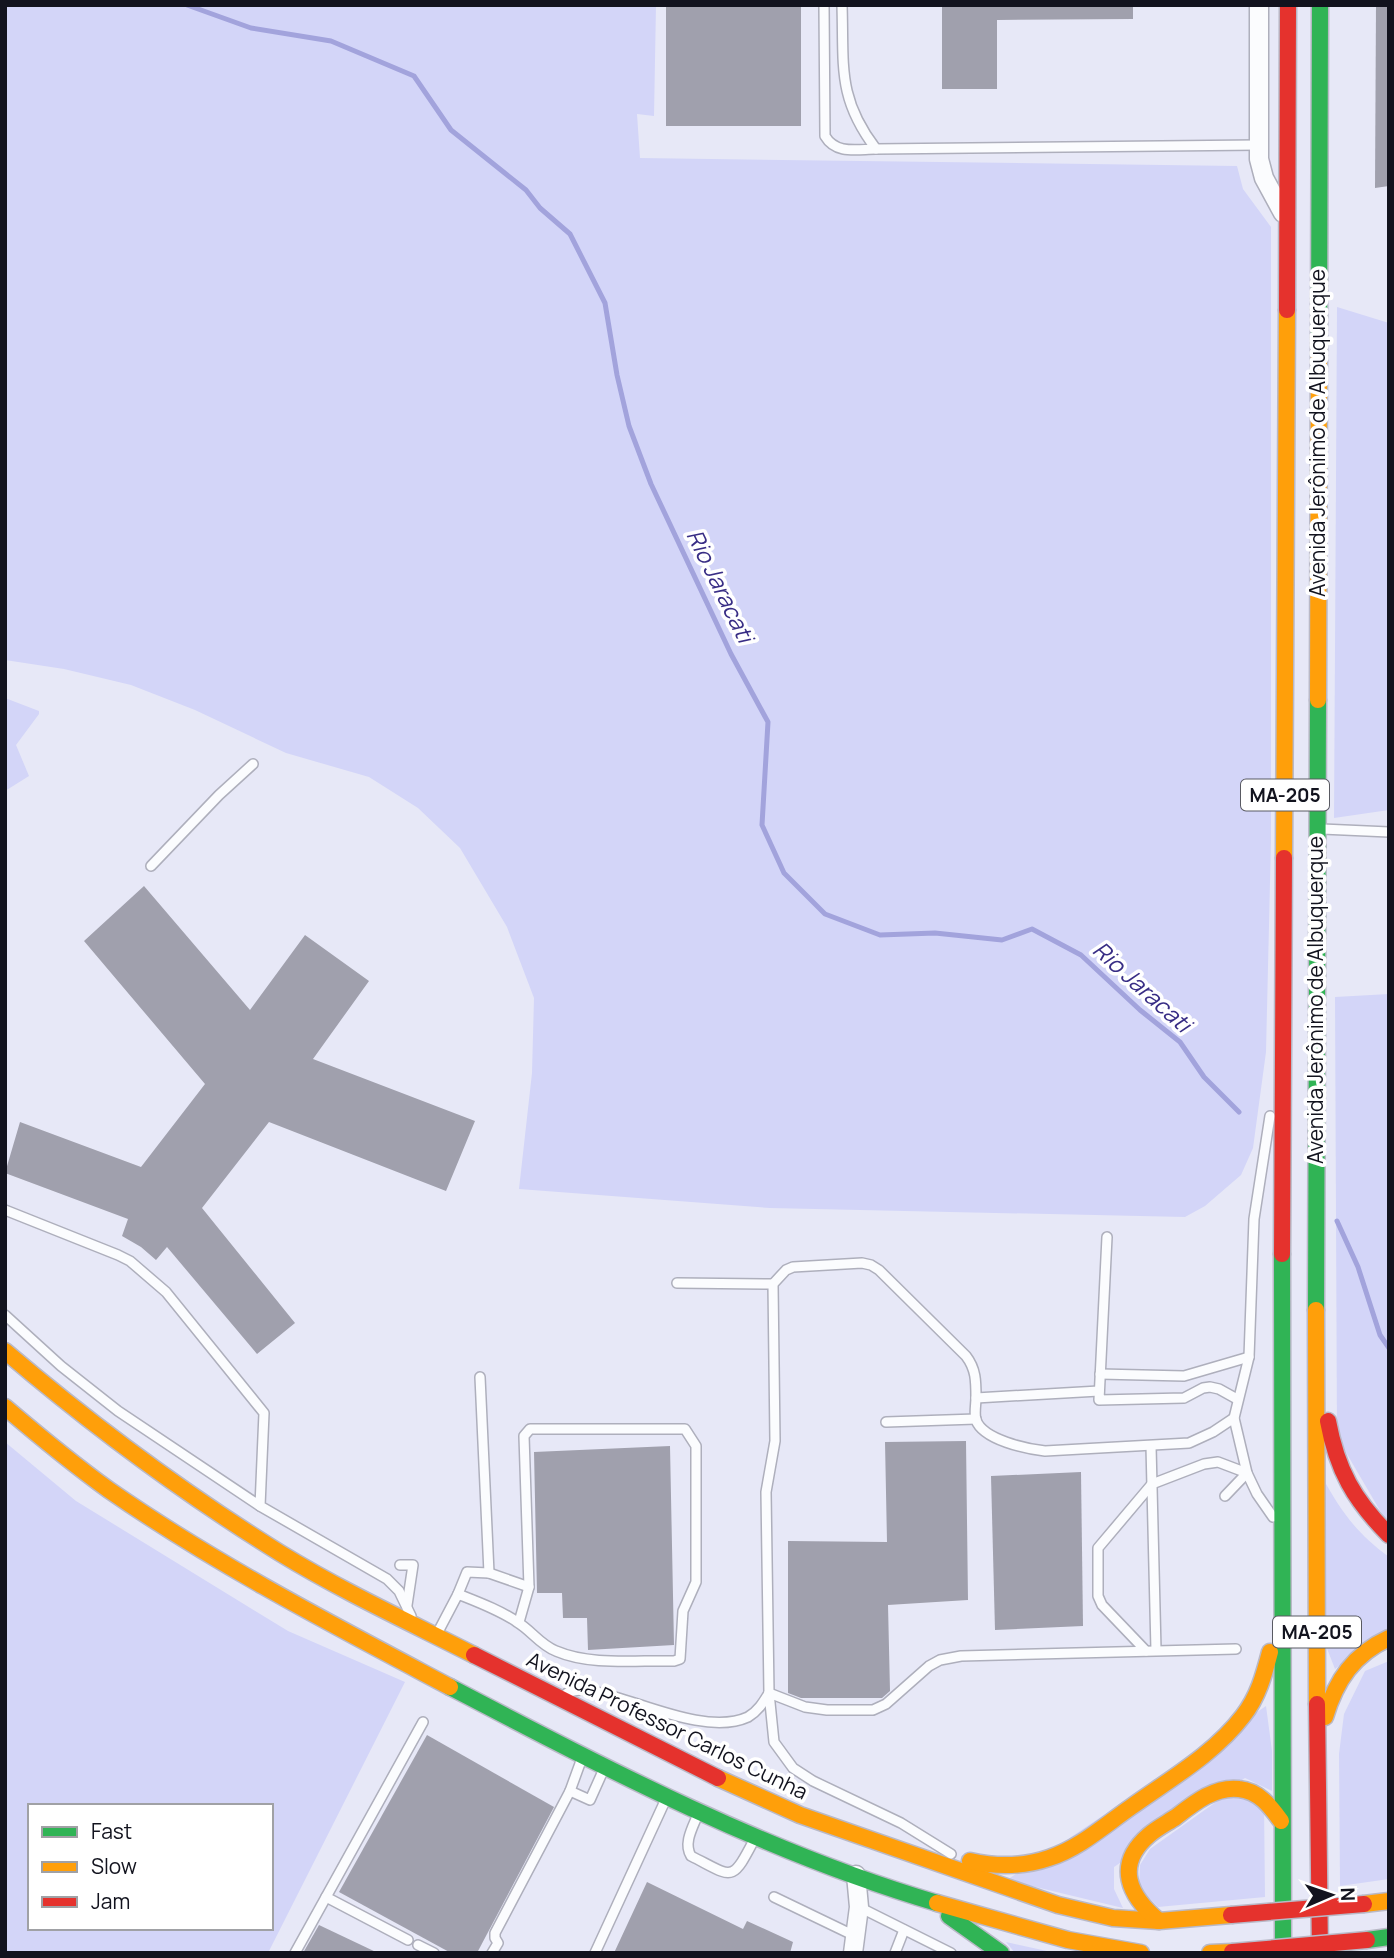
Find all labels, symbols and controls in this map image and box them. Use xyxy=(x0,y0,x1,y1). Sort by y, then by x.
street label: Avenida Jerônimo de Albuquerque xyxy=(1303,269,1331,597)
water label: Rio Jaracati xyxy=(680,524,763,650)
road number: MA-205 xyxy=(1241,780,1329,810)
street label: Avenida Jerônimo de Albuquerque xyxy=(1301,836,1329,1164)
water label: Rio Jaracati xyxy=(1087,934,1201,1041)
road number: MA-205 xyxy=(1273,1616,1361,1648)
street label: Avenida Professor Carlos Cunha xyxy=(522,1645,813,1805)
legend xyxy=(28,1804,273,1930)
text: Fast xyxy=(91,1817,132,1845)
text: Slow xyxy=(91,1852,137,1880)
north arrow xyxy=(1296,1860,1366,1930)
text: Jam xyxy=(91,1887,130,1915)
text: N xyxy=(1335,1887,1361,1902)

